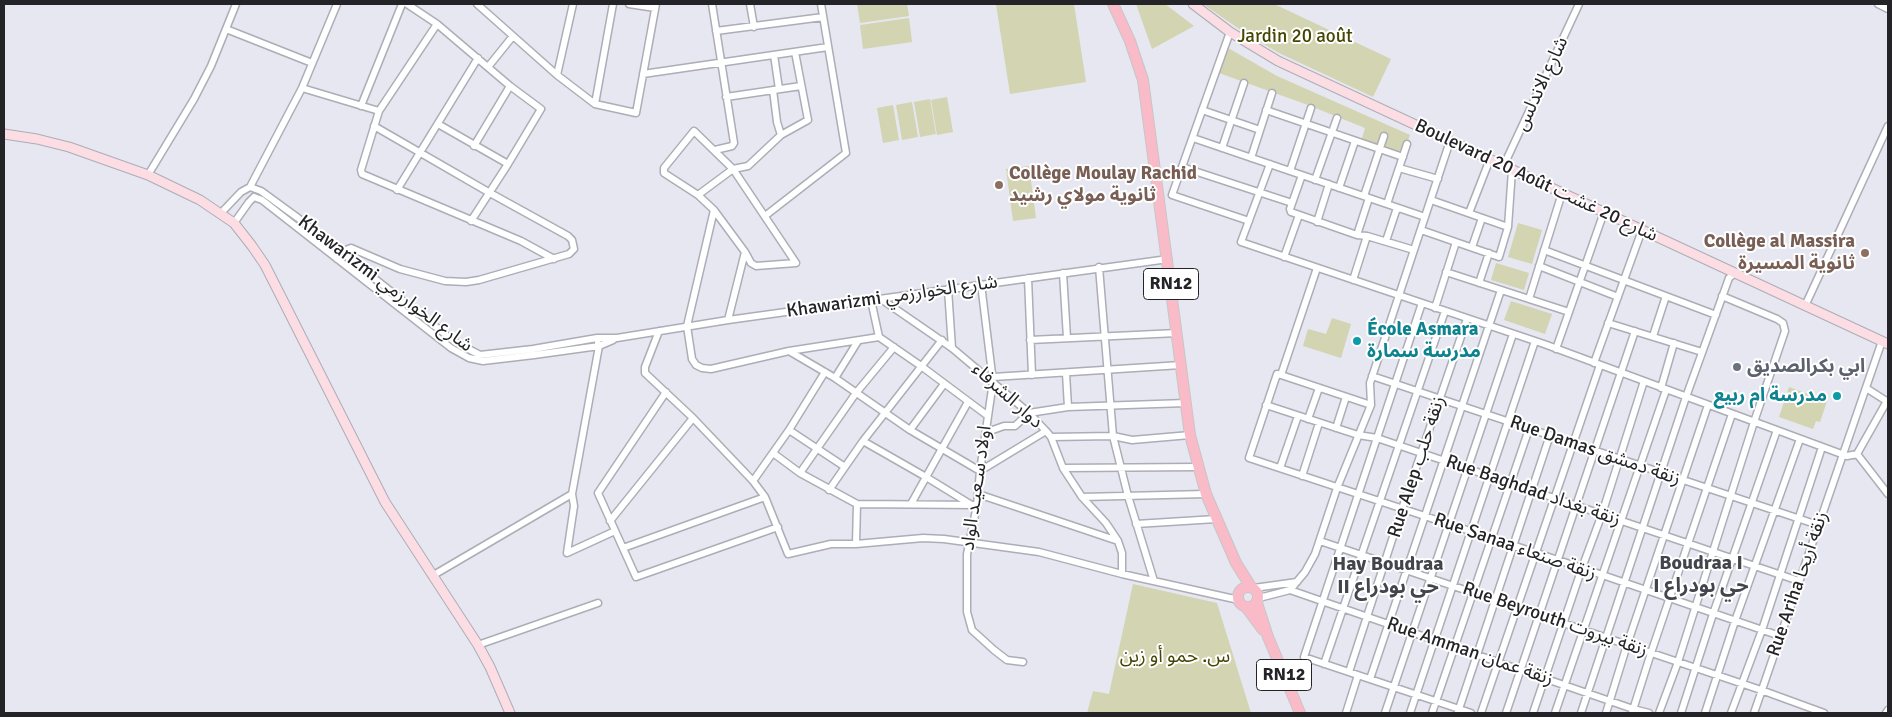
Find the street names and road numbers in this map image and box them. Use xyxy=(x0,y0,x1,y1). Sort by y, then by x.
street label: شارع الاندلس xyxy=(1510,33,1574,135)
street label: Boulevard 20 Août شارع 20 غشت xyxy=(1411,115,1661,247)
street label: Khawarizmi شارع الخوارزمي xyxy=(293,211,477,357)
road number: RN12 xyxy=(1144,268,1198,300)
street label: Khawarizmi شارع الخوارزمي xyxy=(785,271,999,323)
street label: دوار الشرفاء xyxy=(967,358,1047,434)
street label: Rue Alep زنقة حلب xyxy=(1383,393,1451,541)
street label: Rue Damas زنقة دمشق xyxy=(1507,411,1683,491)
street label: اولاد سـعيـد الواد xyxy=(957,424,997,552)
street label: Rue Baghdad زنقة بغداد xyxy=(1443,450,1623,532)
street label: Rue Sanaa زنقة صنعاء xyxy=(1431,509,1599,585)
street label: Rue Ariha زنقة أريحا xyxy=(1763,509,1833,659)
street label: Rue Beyrouth زنقة بيروت xyxy=(1459,578,1651,662)
street label: Rue Amman زنقة عمان xyxy=(1384,613,1556,691)
road number: RN12 xyxy=(1256,660,1312,690)

